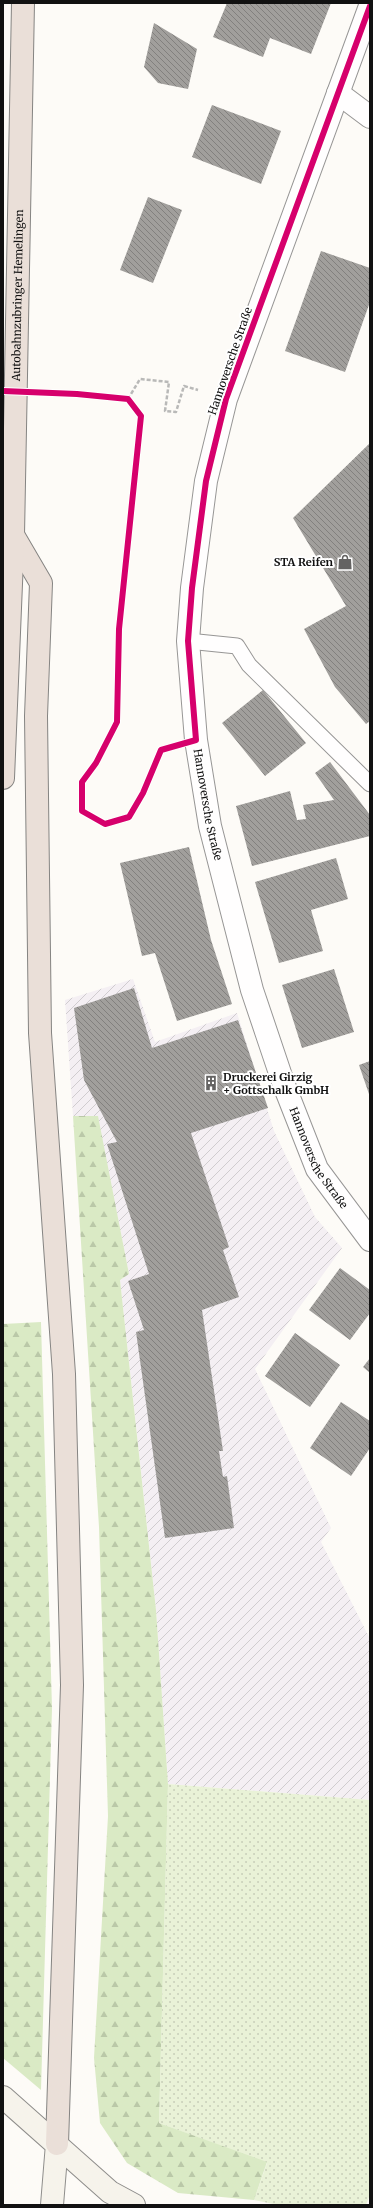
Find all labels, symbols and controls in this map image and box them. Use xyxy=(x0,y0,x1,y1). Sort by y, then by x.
street label: Autobahnzubringer Hemelingen xyxy=(9,209,26,382)
street label: Hannoversche Straße xyxy=(205,305,255,417)
shop icon: STA Reifen xyxy=(336,553,354,571)
place label: STA Reifen xyxy=(274,555,334,569)
street label: Hannoversche Straße xyxy=(191,748,226,862)
place label: Druckerei Girzig + Gottschalk GmbH xyxy=(223,1070,329,1097)
building icon: Druckerei Girzig + Gottschalk GmbH xyxy=(202,1074,220,1092)
street label: Hannoversche Straße xyxy=(286,1105,351,1211)

